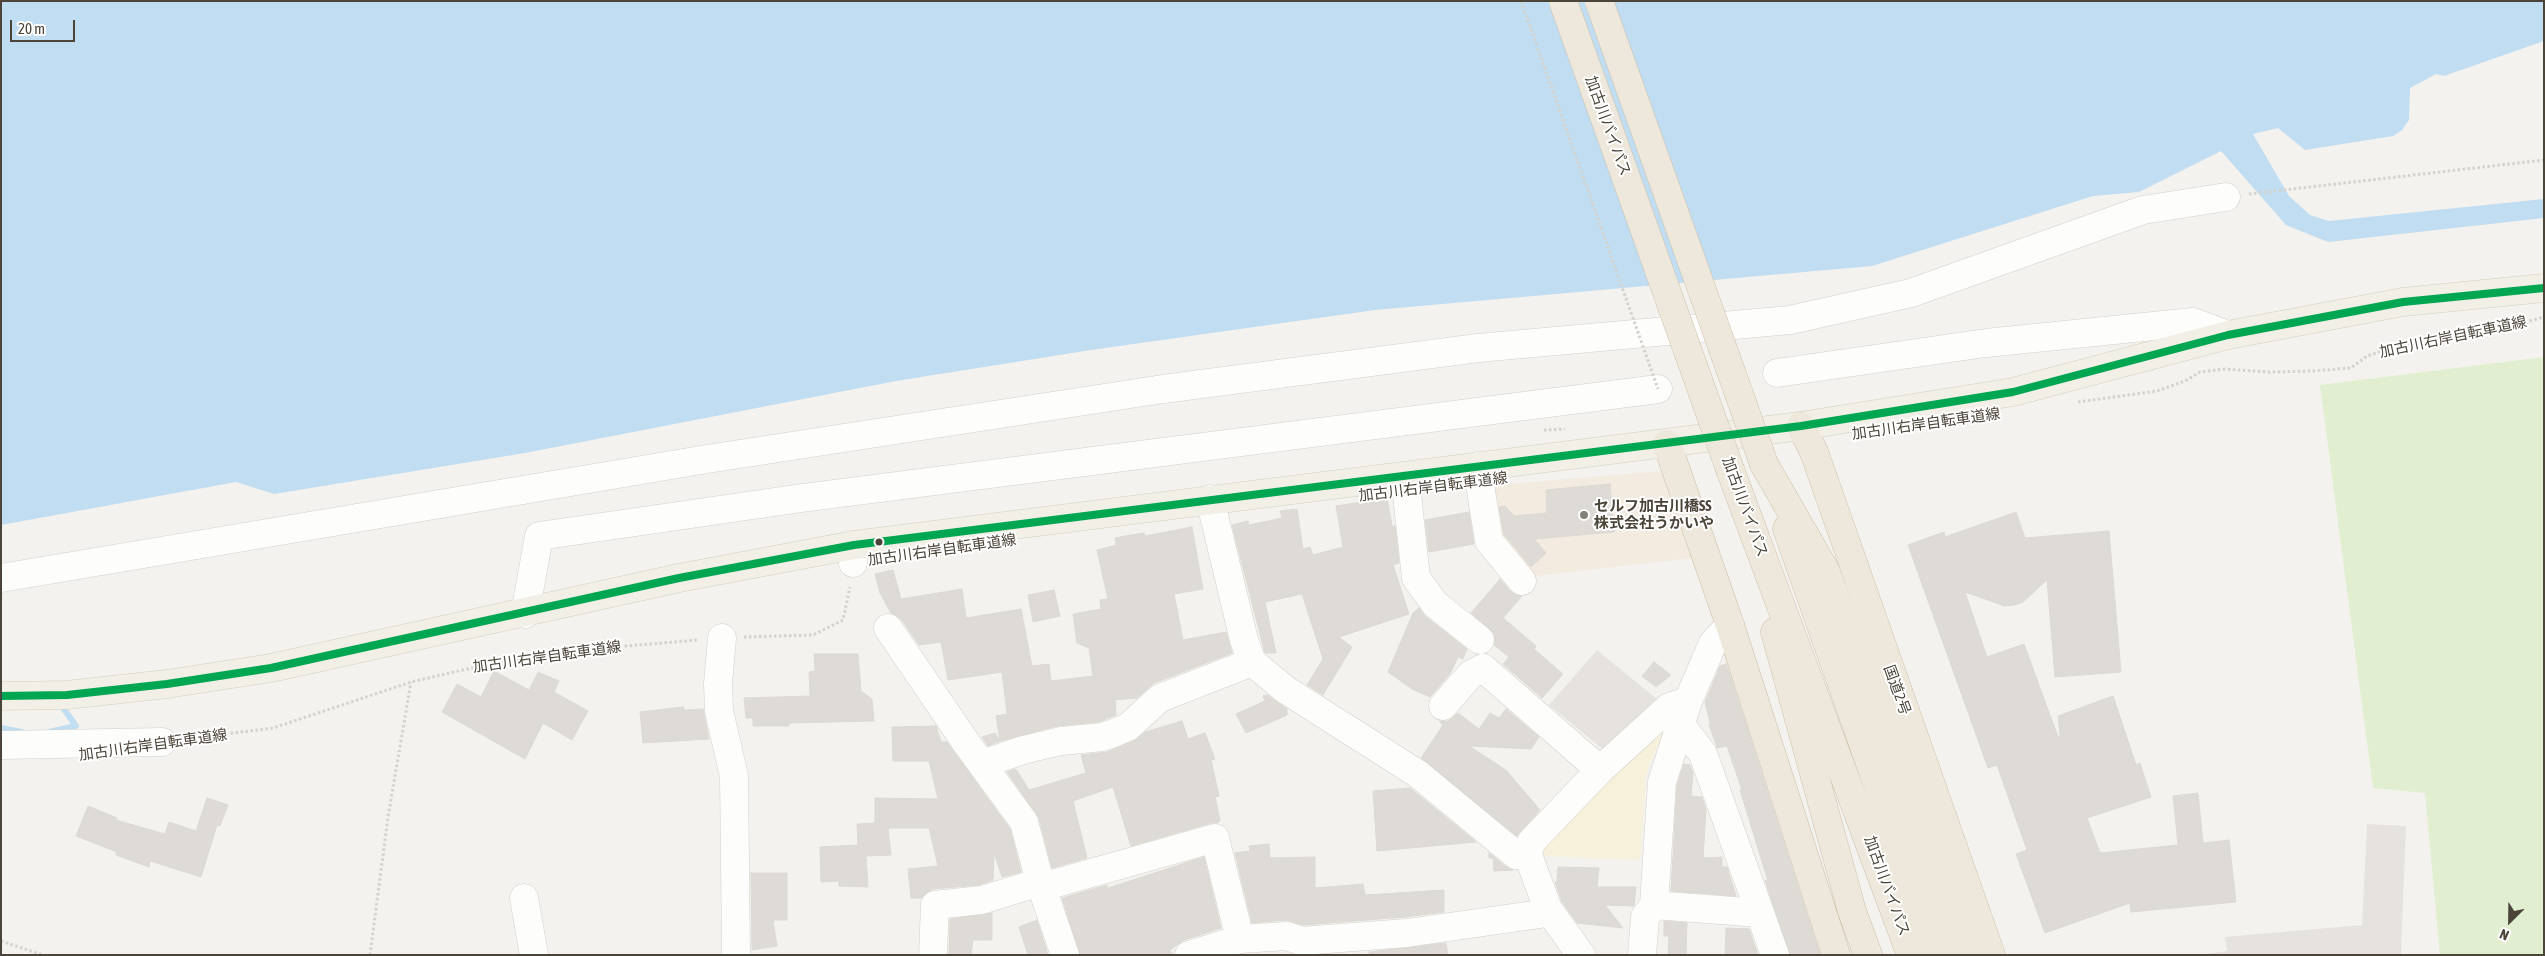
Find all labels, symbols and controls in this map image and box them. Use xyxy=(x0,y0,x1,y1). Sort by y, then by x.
scale bar xyxy=(12,10,78,42)
text: 20 m xyxy=(18,20,45,37)
street label: 加古川バイパス xyxy=(1582,74,1634,178)
street label: 加古川右岸自転車道線 xyxy=(2378,313,2528,361)
street label: 加古川右岸自転車道線 xyxy=(1850,405,2002,443)
street label: 加古川バイパス xyxy=(1719,455,1771,559)
street label: 加古川右岸自転車道線 xyxy=(1357,469,1509,505)
place label: セルフ加古川橋SS 株式会社うかいや xyxy=(1594,497,1714,532)
marker: セルフ加古川橋SS 株式会社うかいや xyxy=(1578,509,1590,521)
street label: 加古川右岸自転車道線 xyxy=(866,531,1018,569)
unlabelled marker xyxy=(874,537,884,547)
street label: 加古川右岸自転車道線 xyxy=(471,638,623,676)
street label: 国道2号 xyxy=(1880,662,1914,718)
street label: 加古川右岸自転車道線 xyxy=(77,726,229,764)
street label: 加古川バイパス xyxy=(1861,834,1913,938)
north arrow xyxy=(2485,896,2535,946)
text: N xyxy=(2497,926,2511,944)

